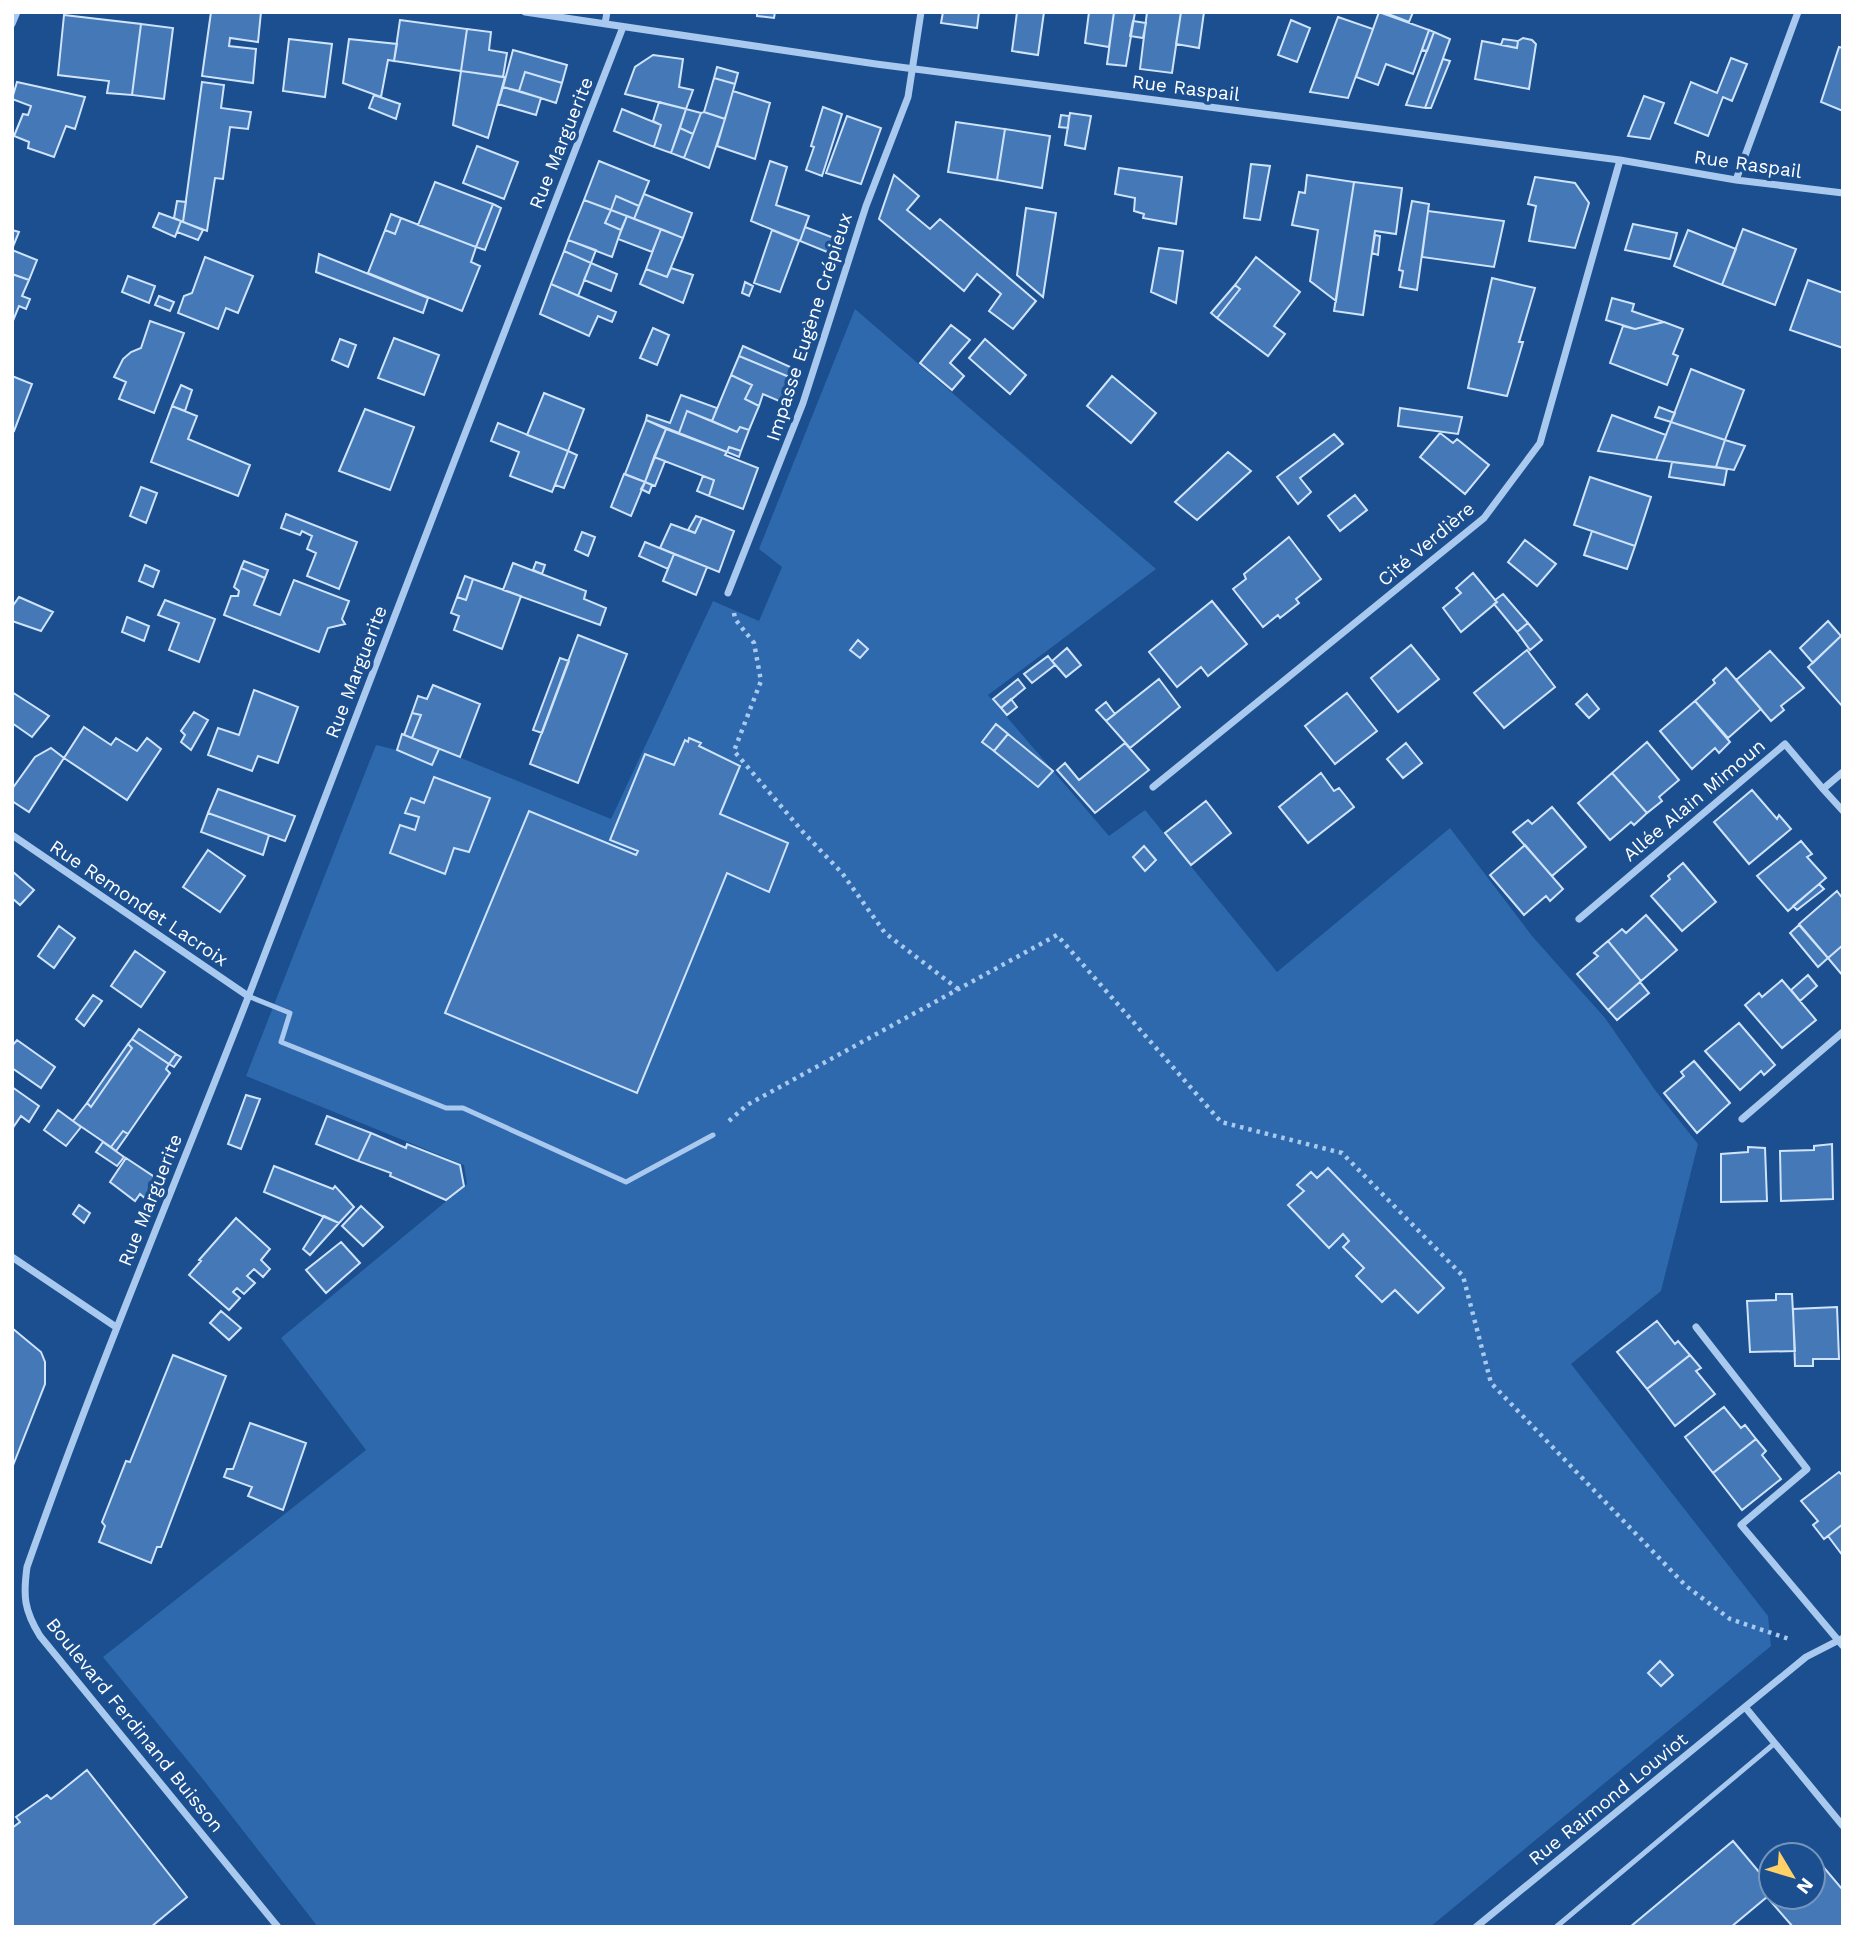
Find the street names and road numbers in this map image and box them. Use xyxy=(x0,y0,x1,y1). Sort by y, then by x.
street label: Rue Raspail xyxy=(1131,70,1241,106)
street label: Rue Marguerite xyxy=(524,74,598,212)
street label: Rue Raspail xyxy=(1693,145,1804,183)
street label: Impasse Eugène Crépieux xyxy=(761,210,857,444)
street label: Cité Verdière xyxy=(1373,497,1479,591)
street label: Rue Marguerite xyxy=(320,602,392,742)
street label: Allée Alain Mimoun xyxy=(1618,734,1770,866)
street label: Rue Remondet Lacroix xyxy=(46,835,232,971)
street label: Rue Marguerite xyxy=(113,1131,187,1269)
street label: Boulevard Ferdinand Buisson xyxy=(41,1613,229,1837)
street label: Rue Raimond Louviot xyxy=(1524,1728,1692,1870)

